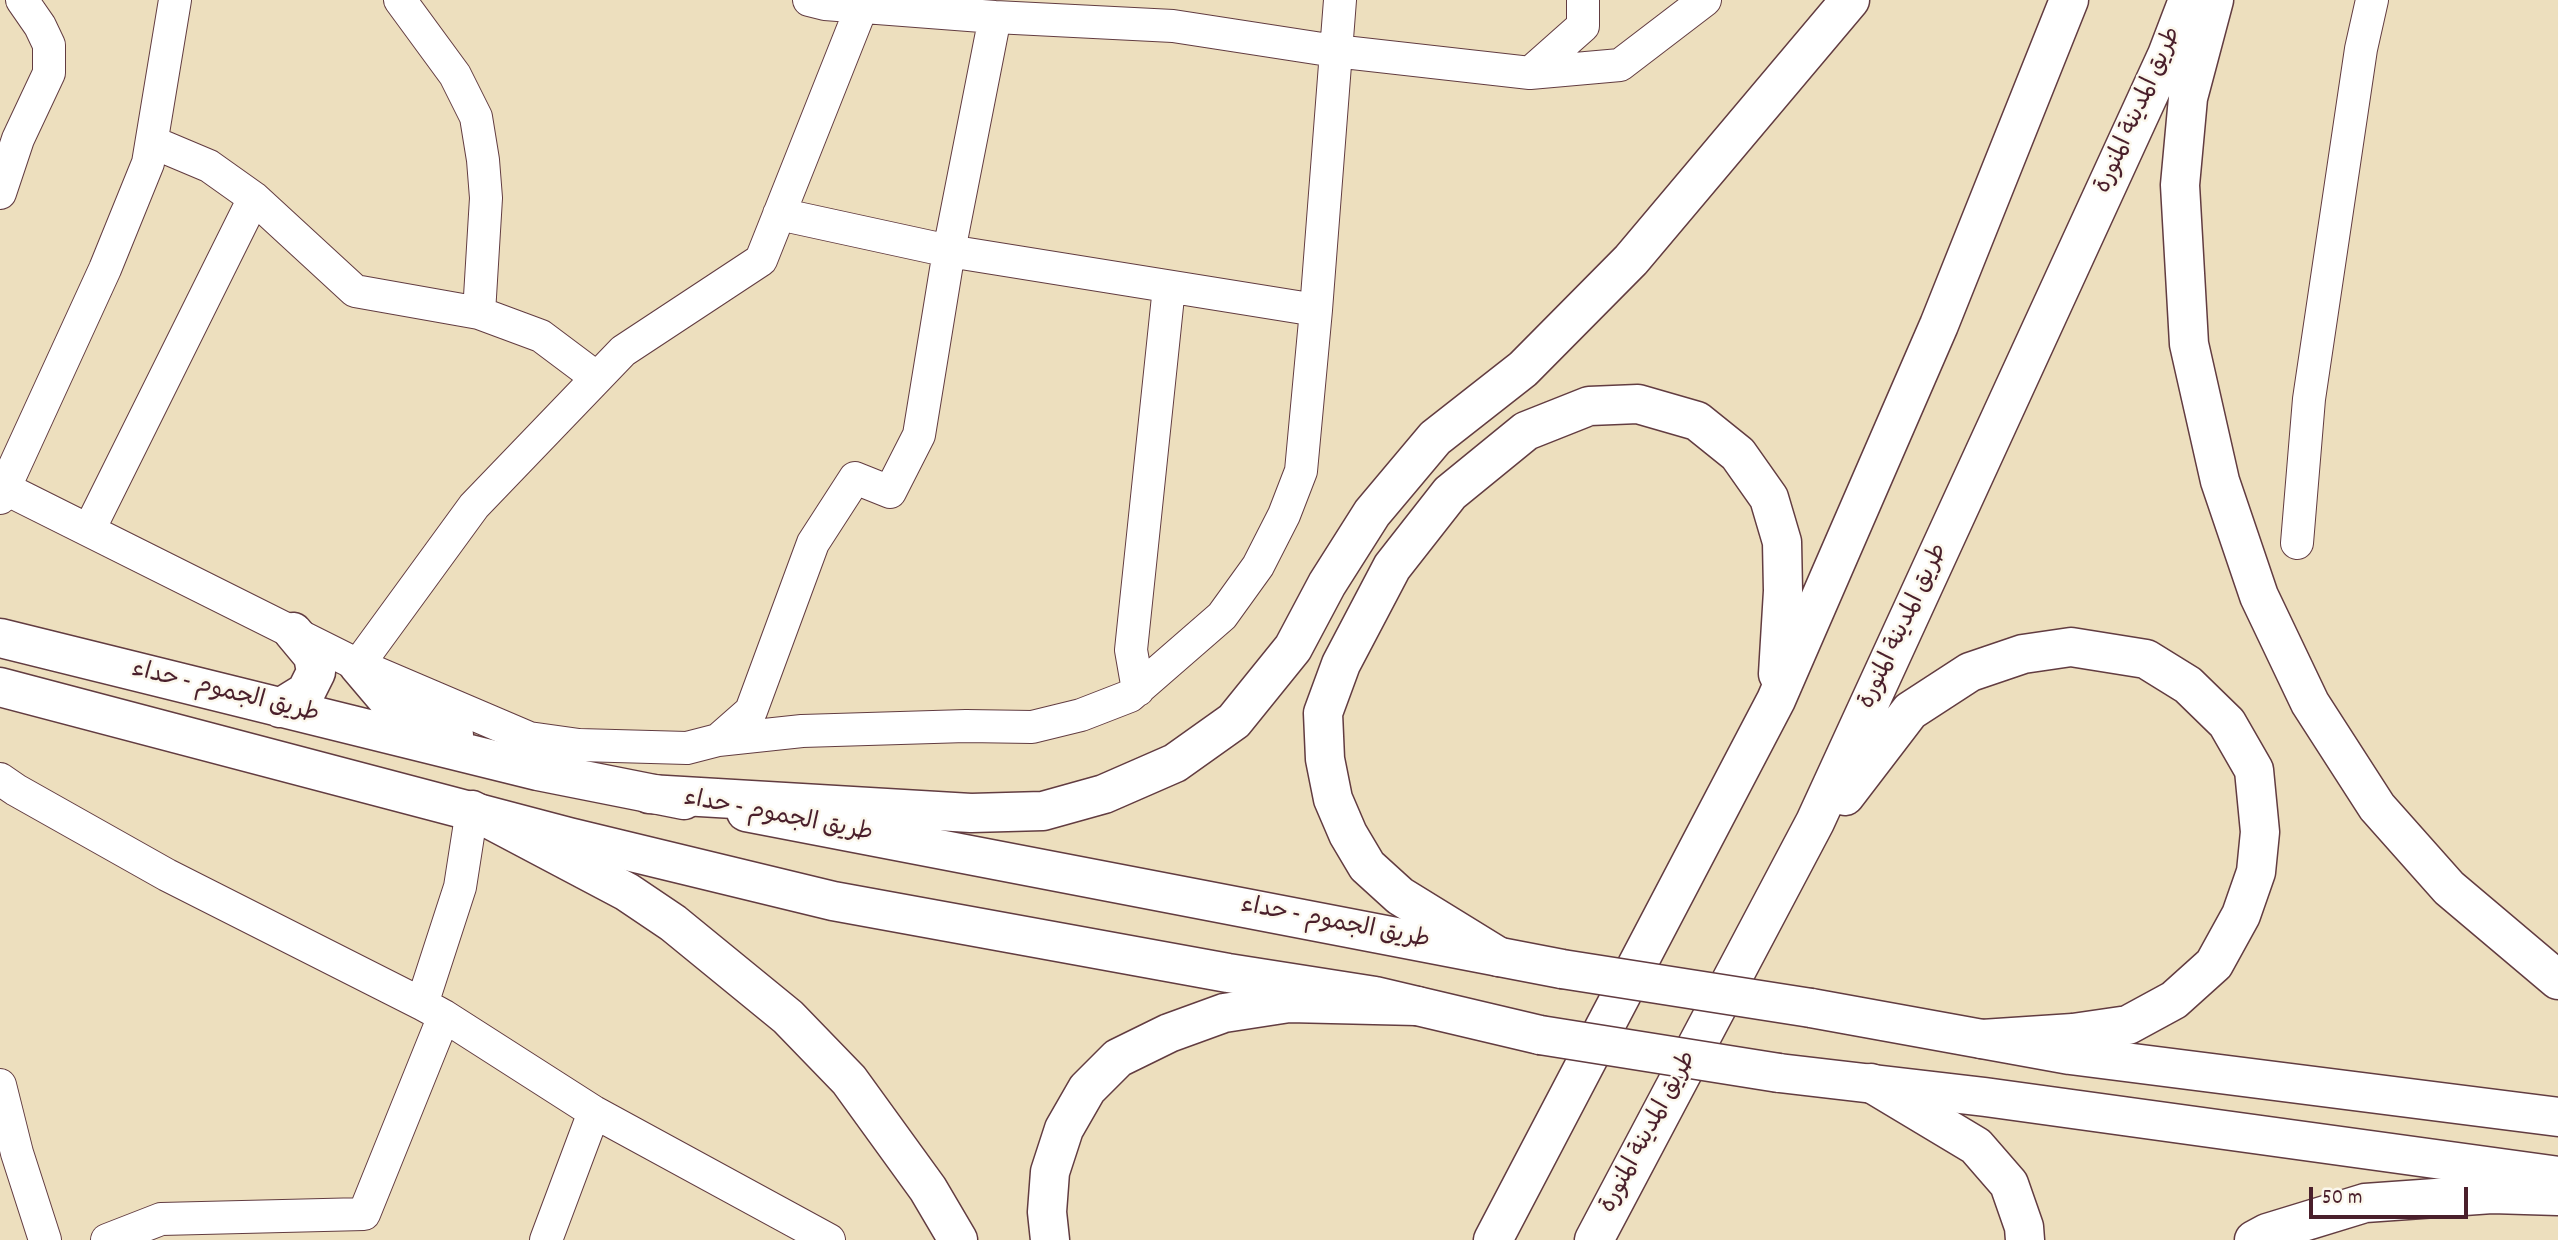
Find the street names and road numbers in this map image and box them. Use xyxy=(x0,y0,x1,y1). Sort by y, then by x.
street label: طريق المدينة المنورة xyxy=(2090,23,2190,199)
street label: طريق المدينة المنورة xyxy=(1854,540,1956,714)
street label: طريق الجموم - حداء xyxy=(128,657,322,731)
street label: طريق الجموم - حداء xyxy=(681,786,875,850)
street label: طريق الجموم - حداء xyxy=(1238,893,1432,957)
street label: طريق المدينة المنورة xyxy=(1595,1047,1705,1219)

